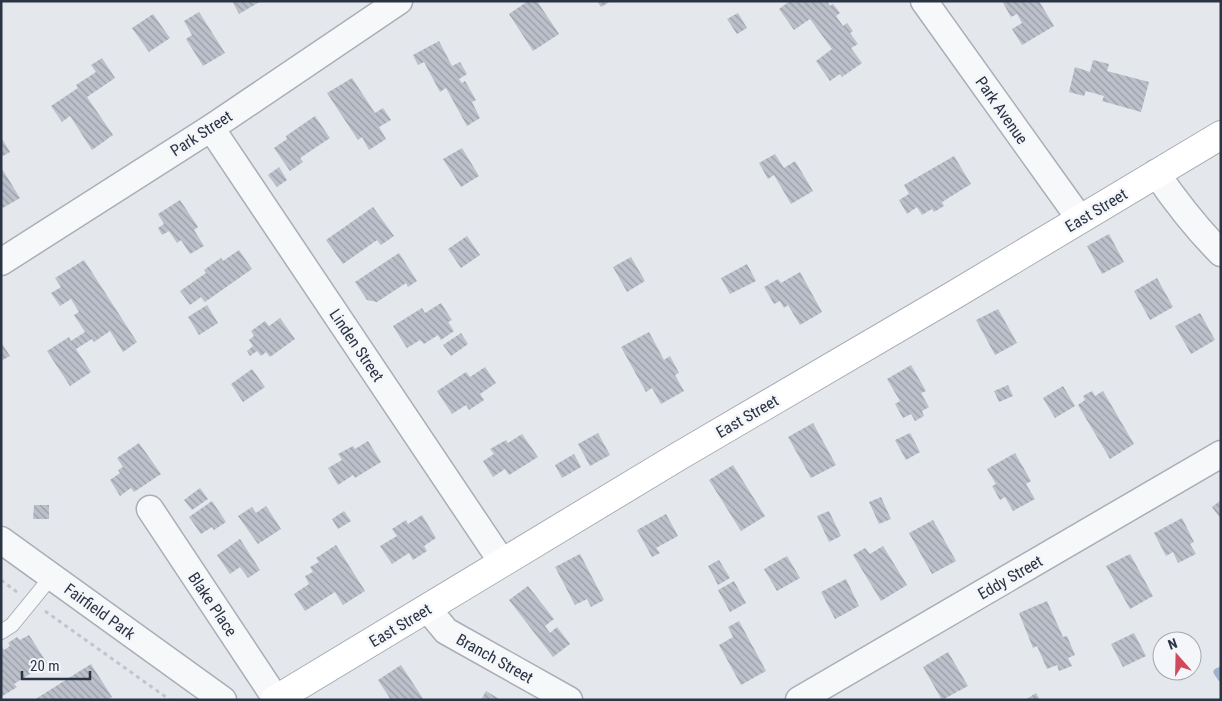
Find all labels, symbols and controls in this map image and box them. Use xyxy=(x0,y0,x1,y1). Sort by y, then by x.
street label: Park Avenue xyxy=(971,73,1032,148)
street label: Park Street xyxy=(167,106,236,160)
street label: East Street xyxy=(1062,184,1131,236)
street label: Linden Street xyxy=(325,305,388,385)
street label: East Street xyxy=(713,391,782,442)
street label: Eddy Street xyxy=(975,551,1046,604)
street label: Blake Place xyxy=(184,569,241,640)
street label: Fairfield Park xyxy=(61,579,139,644)
street label: East Street xyxy=(366,599,435,651)
street label: Branch Street xyxy=(453,630,537,687)
north arrow xyxy=(1152,631,1202,681)
text: N xyxy=(1166,635,1179,653)
scale bar xyxy=(22,648,90,680)
text: 20 m xyxy=(30,657,60,675)

